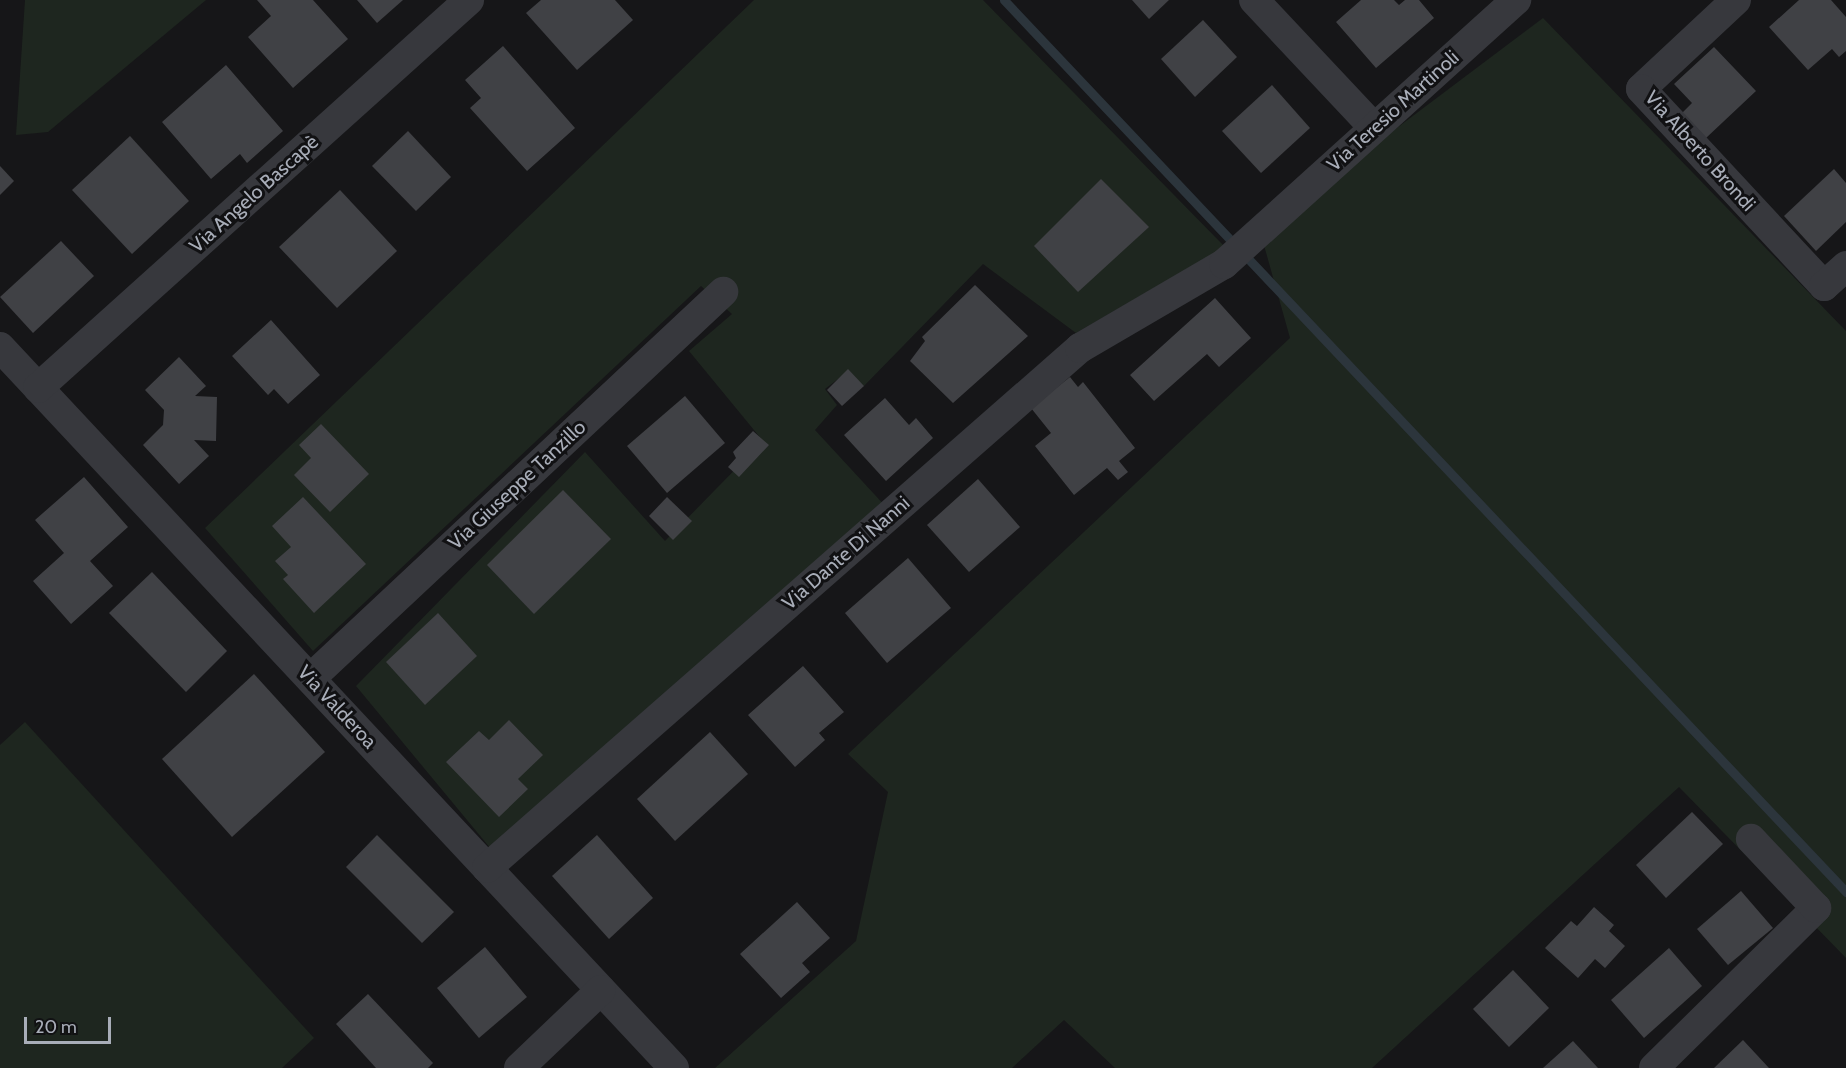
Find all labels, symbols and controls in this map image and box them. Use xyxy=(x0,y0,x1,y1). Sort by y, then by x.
street label: Via Teresio Martinoli xyxy=(1322,45,1464,177)
street label: Via Alberto Brondi xyxy=(1640,86,1760,216)
street label: Via Angelo Bascapè xyxy=(185,130,323,258)
street label: Via Giuseppe Tanzillo xyxy=(443,415,591,555)
street label: Via Dante Di Nanni xyxy=(777,491,915,615)
street label: Via Valderoa xyxy=(292,660,382,754)
scale bar xyxy=(27,1005,114,1043)
text: 20 m xyxy=(35,1016,77,1038)

